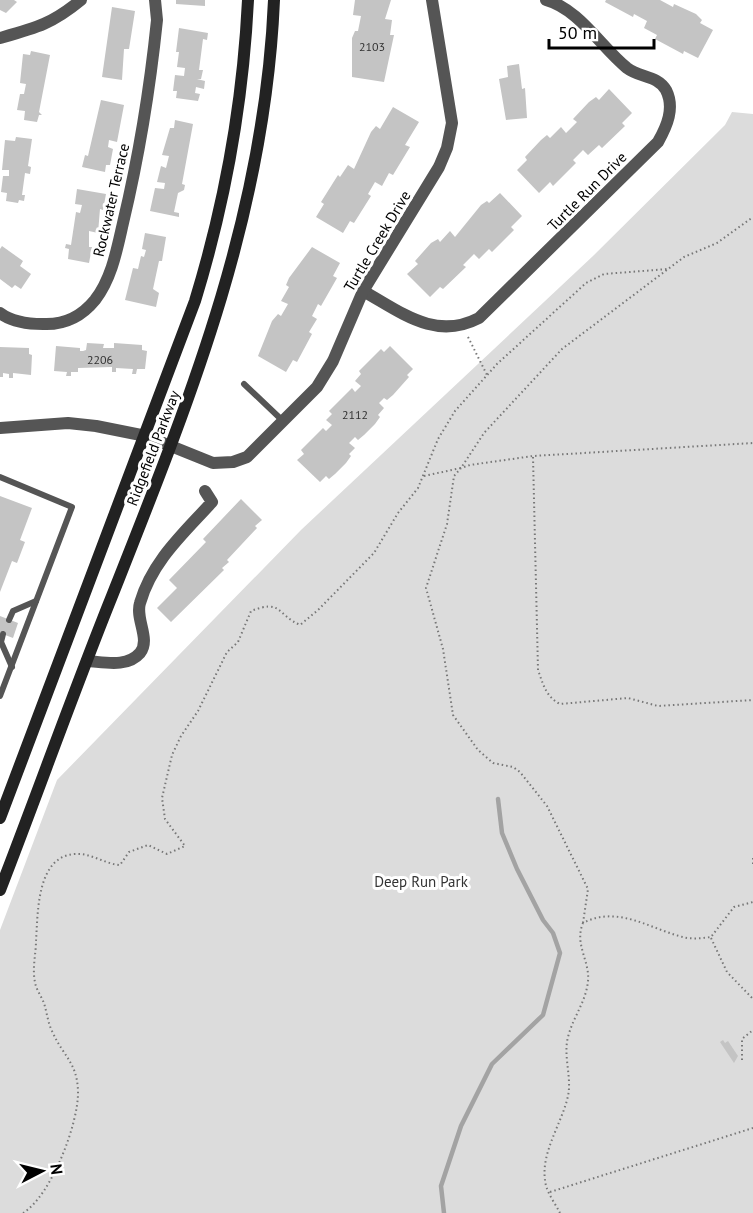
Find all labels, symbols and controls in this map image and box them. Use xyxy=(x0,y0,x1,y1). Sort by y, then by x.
scale bar xyxy=(549,12,654,50)
text: 50 m xyxy=(558,21,597,44)
house number: 2103 xyxy=(359,39,385,54)
street label: Rockwater Terrace xyxy=(89,142,133,258)
street label: Turtle Run Drive xyxy=(543,147,631,235)
street label: Turtle Creek Drive xyxy=(339,187,415,295)
house number: 2206 xyxy=(87,352,113,367)
street label: Ridgefield Parkway xyxy=(122,388,184,508)
house number: 2112 xyxy=(342,407,368,422)
park label: Deep Run Park xyxy=(374,872,469,891)
north arrow xyxy=(12,1141,72,1201)
text: N xyxy=(46,1163,67,1176)

